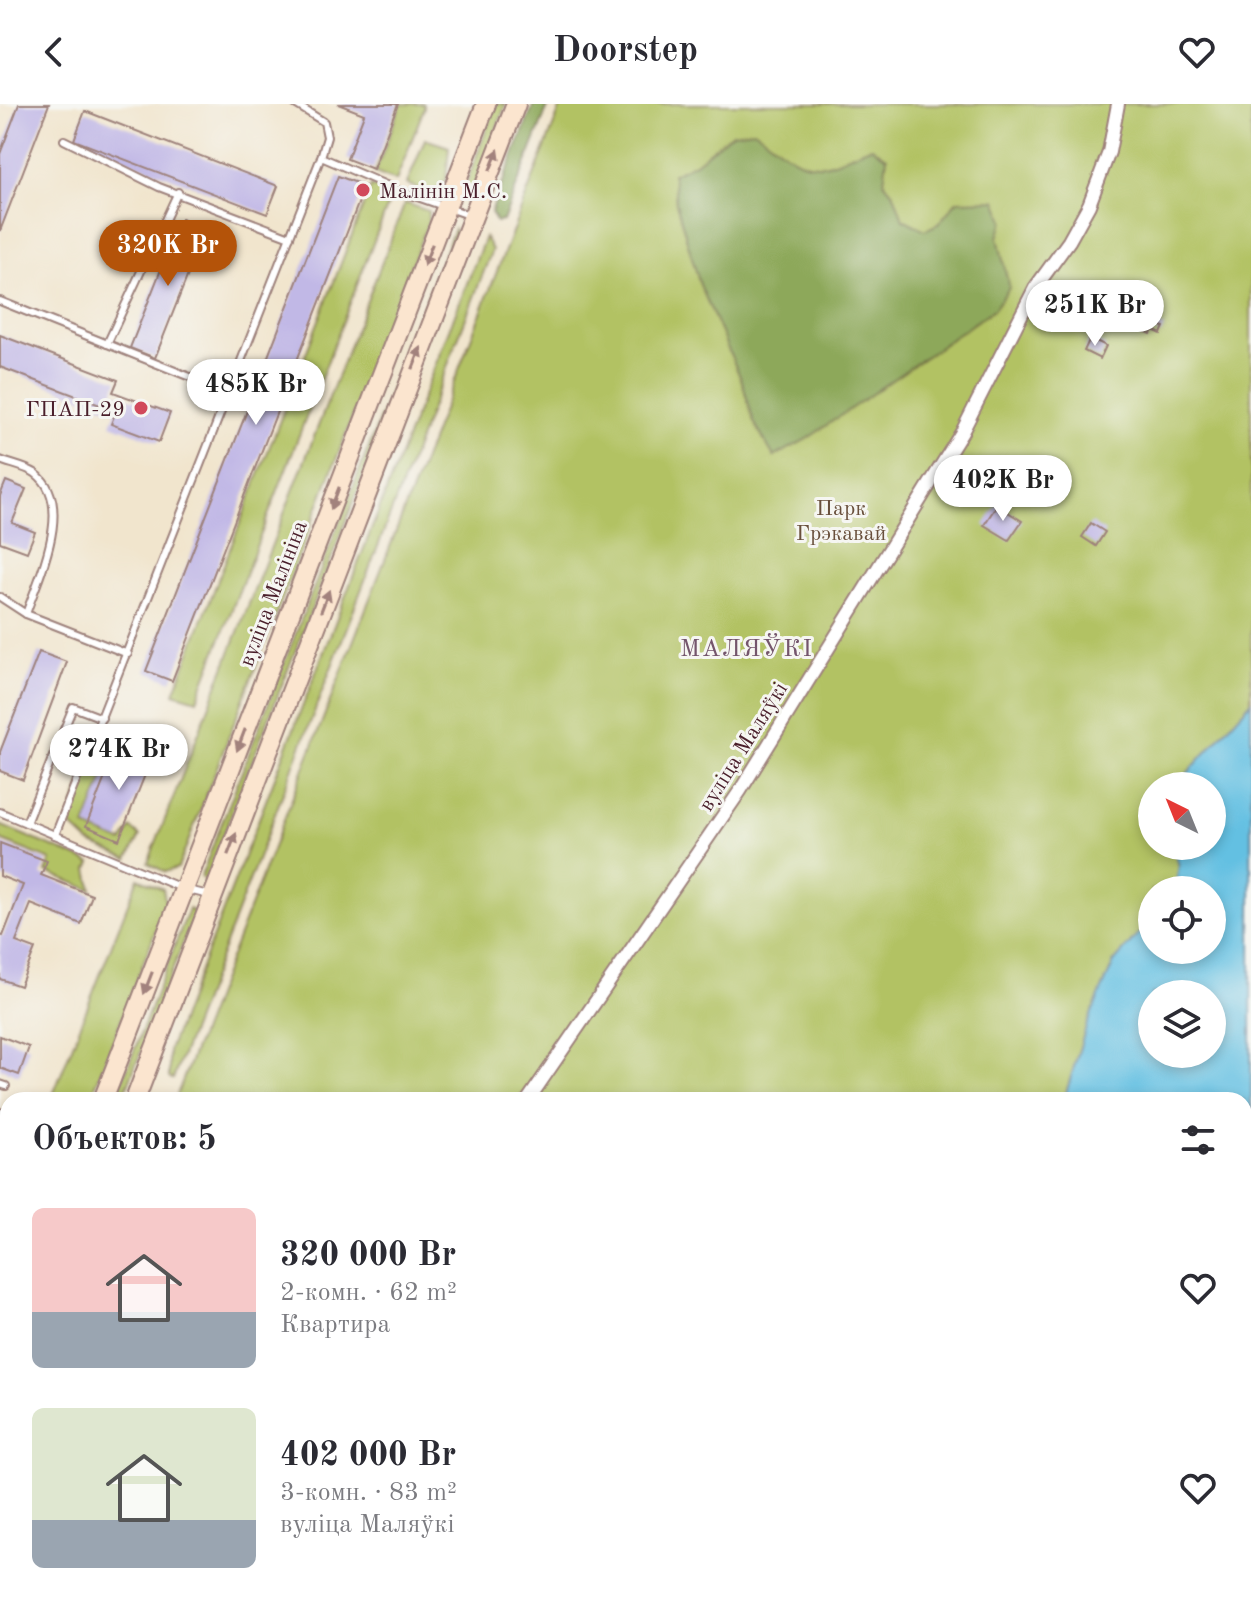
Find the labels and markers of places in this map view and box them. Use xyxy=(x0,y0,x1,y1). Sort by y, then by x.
marker: Малінін М.С. xyxy=(354,181,372,199)
place label: Малінін М.С. xyxy=(379,181,507,203)
pin: 320K Br xyxy=(94,220,242,288)
pin: 251K Br xyxy=(1021,280,1169,348)
pin: 485K Br xyxy=(182,359,330,427)
place label: ГПАП-29 xyxy=(26,399,125,421)
marker: ГПАП-29 xyxy=(132,399,150,417)
pin: 402K Br xyxy=(929,455,1077,523)
pin: 274K Br xyxy=(45,724,193,792)

